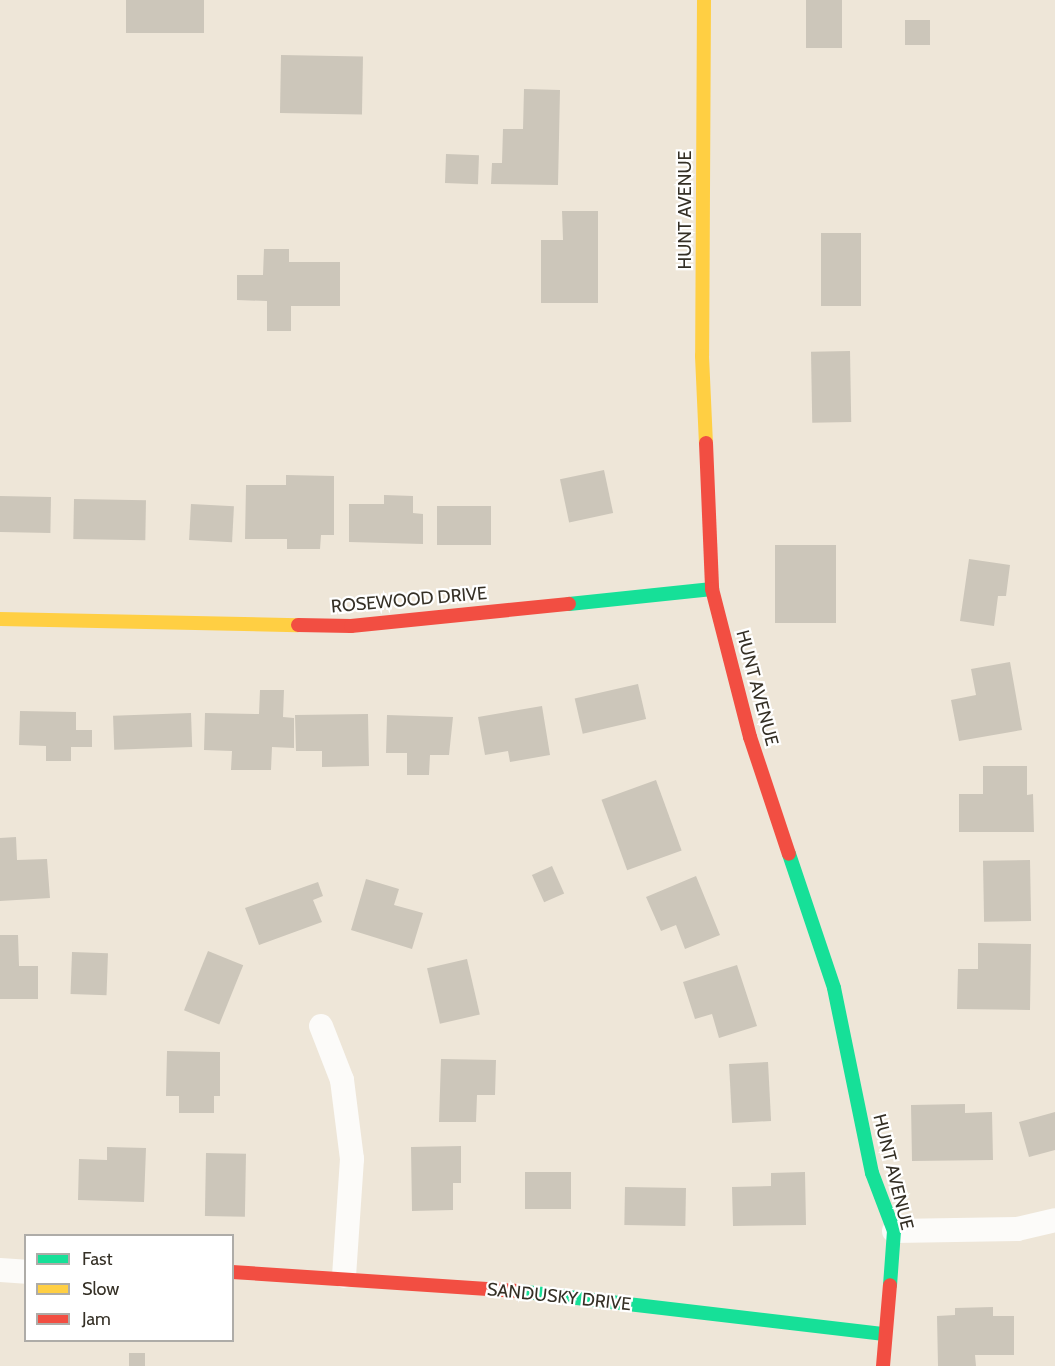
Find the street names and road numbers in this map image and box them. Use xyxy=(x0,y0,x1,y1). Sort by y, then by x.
street label: HUNT AVENUE xyxy=(674,151,696,269)
street label: ROSEWOOD DRIVE xyxy=(330,582,488,618)
street label: HUNT AVENUE xyxy=(731,628,783,748)
street label: HUNT AVENUE xyxy=(868,1112,918,1232)
street label: SANDUSKY DRIVE xyxy=(486,1279,632,1315)

